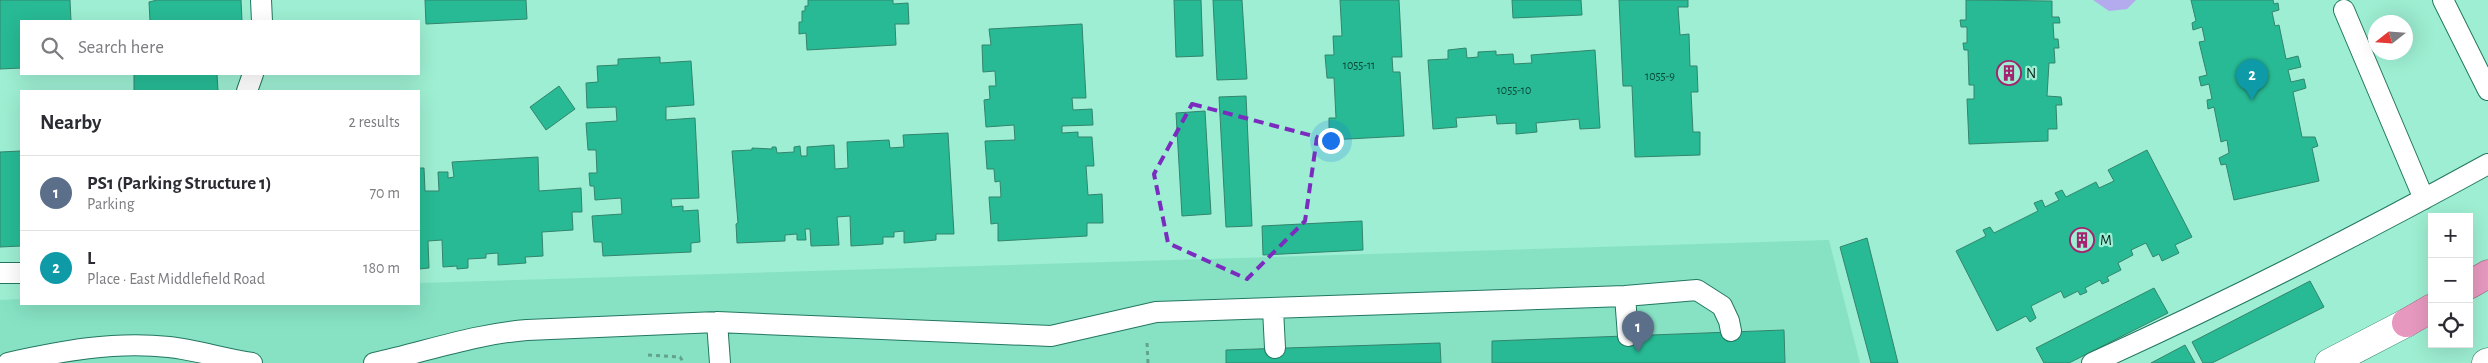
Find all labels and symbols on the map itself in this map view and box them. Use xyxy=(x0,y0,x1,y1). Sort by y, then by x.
north arrow xyxy=(2368,15,2413,60)
house number: 1055-11 xyxy=(1343,59,1375,71)
pin: 2 xyxy=(2236,59,2268,100)
building icon: N xyxy=(1996,60,2022,86)
place label: N xyxy=(2026,66,2036,81)
house number: 1055-9 xyxy=(1645,70,1675,82)
house number: 1055-10 xyxy=(1497,84,1531,96)
your location xyxy=(1318,128,1344,154)
building icon: M xyxy=(2069,227,2095,253)
place label: M xyxy=(2100,233,2112,248)
pin: 1 xyxy=(1622,311,1654,352)

